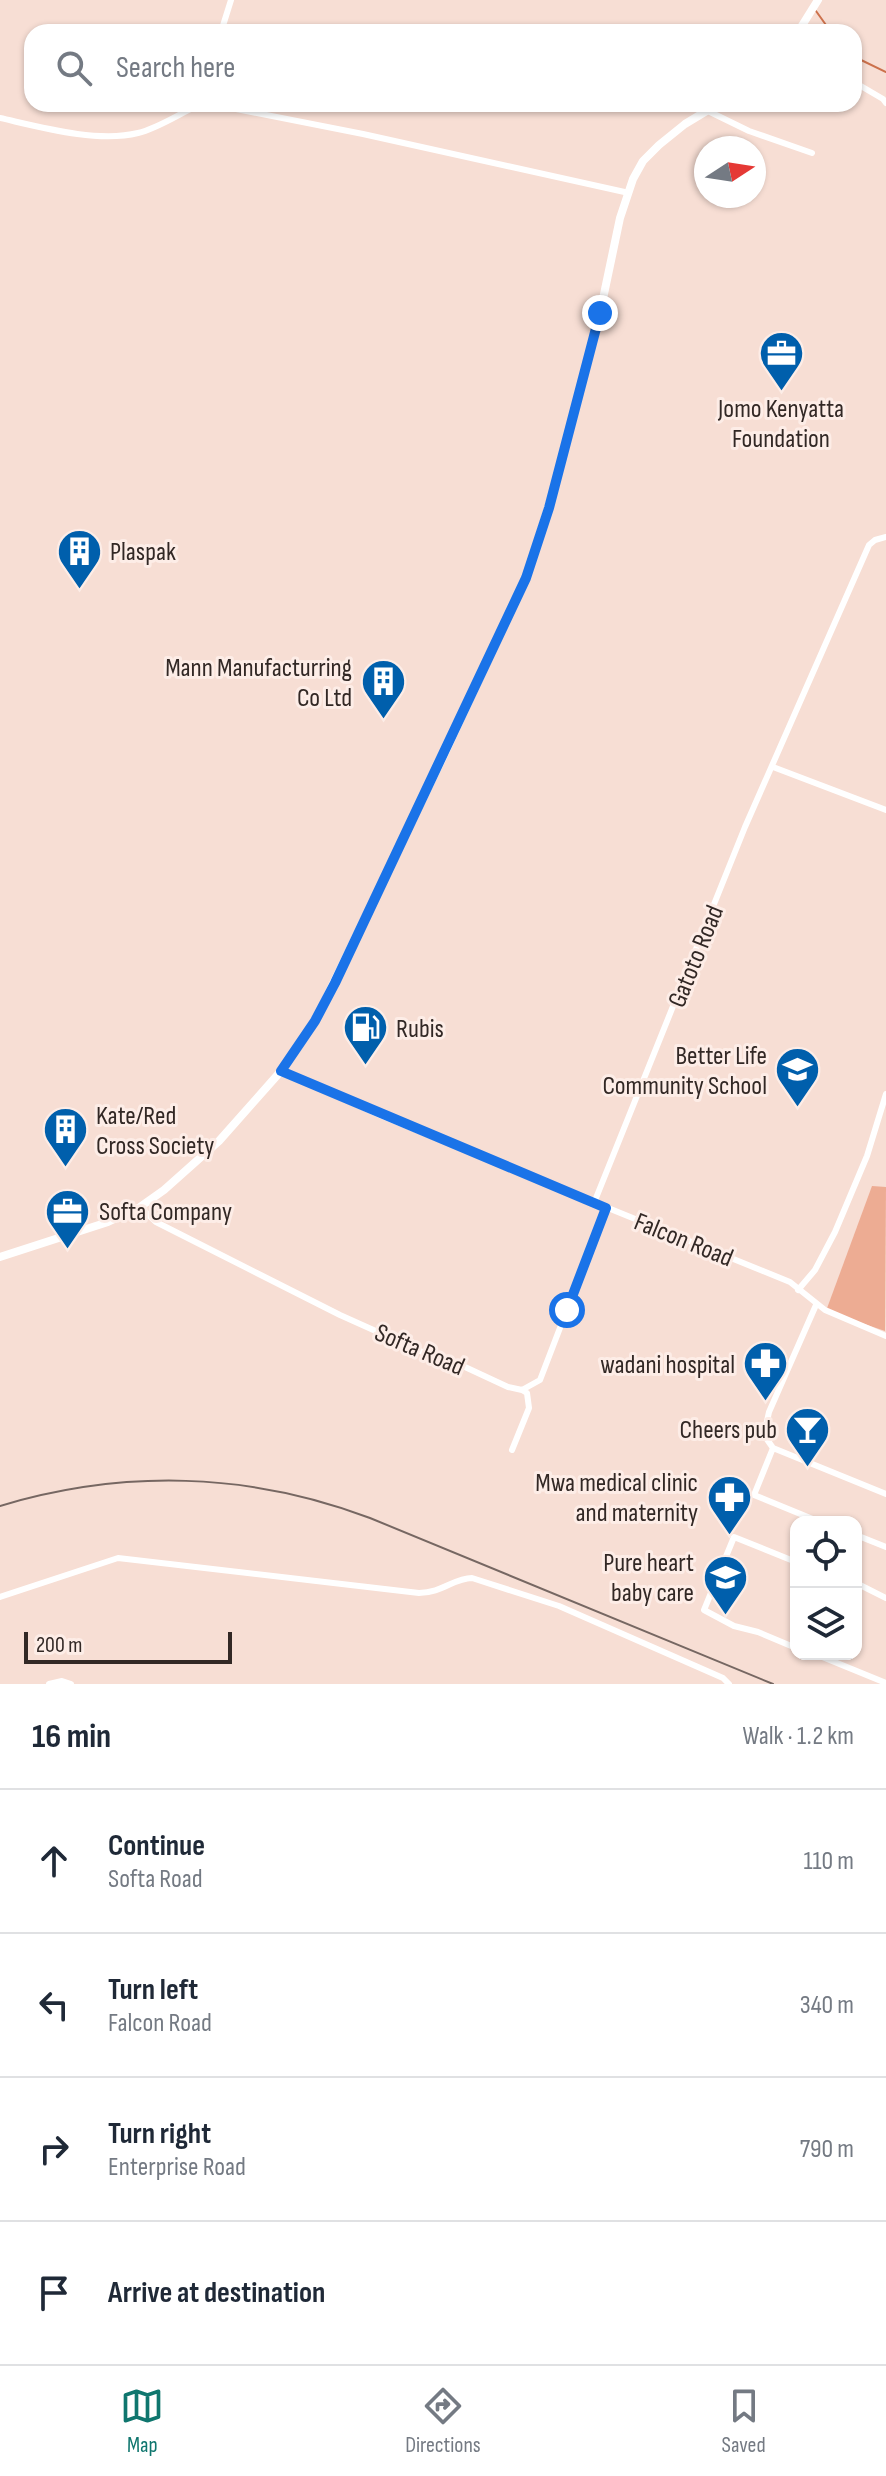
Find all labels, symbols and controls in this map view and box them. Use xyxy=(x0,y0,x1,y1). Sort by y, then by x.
search box xyxy=(24,24,862,112)
icon: search xyxy=(52,46,96,90)
text: Search here xyxy=(116,50,235,86)
north arrow xyxy=(694,136,766,208)
route end xyxy=(582,295,618,331)
office icon: Jomo Kenyatta Foundation xyxy=(757,329,805,392)
place label: Jomo Kenyatta Foundation xyxy=(717,394,844,455)
building icon: Plaspak xyxy=(55,527,103,590)
place label: Plaspak xyxy=(110,537,176,568)
place label: Mann Manufacturring Co Ltd xyxy=(165,653,352,714)
building icon: Mann Manufacturring Co Ltd xyxy=(359,658,407,721)
street label: Gatoto Road xyxy=(662,901,731,1012)
fuel station icon: Rubis xyxy=(341,1004,389,1067)
place label: Rubis xyxy=(396,1014,444,1045)
place label: Better Life Community School xyxy=(602,1041,767,1102)
school or university icon: Better Life Community School xyxy=(774,1046,822,1109)
place label: Kate/Red Cross Society xyxy=(96,1101,214,1162)
building icon: Kate/Red Cross Society xyxy=(41,1106,89,1169)
office icon: Softa Company xyxy=(44,1187,92,1250)
place label: Softa Company xyxy=(99,1197,232,1228)
street label: Falcon Road xyxy=(629,1207,737,1274)
route start xyxy=(549,1292,585,1328)
street label: Softa Road xyxy=(370,1318,469,1383)
pharmacy icon: wadani hospital xyxy=(742,1340,790,1403)
place label: wadani hospital xyxy=(600,1350,735,1381)
bar icon: Cheers pub xyxy=(784,1405,832,1468)
place label: Cheers pub xyxy=(679,1415,777,1446)
place label: Mwa medical clinic and maternity xyxy=(535,1468,698,1529)
pharmacy icon: Mwa medical clinic and maternity xyxy=(705,1473,753,1536)
map controls xyxy=(790,1516,862,1660)
button: locate xyxy=(790,1516,862,1588)
place label: Pure heart baby care xyxy=(603,1548,694,1609)
school or university icon: Pure heart baby care xyxy=(701,1553,749,1616)
button: layers xyxy=(790,1588,862,1660)
scale bar xyxy=(24,1628,232,1664)
text: 200 m xyxy=(36,1632,82,1659)
text: 16 min xyxy=(32,1716,111,1757)
text: Walk · 1.2 km xyxy=(742,1721,854,1752)
text: Continue xyxy=(108,1828,205,1864)
icon: ahead xyxy=(32,1839,76,1883)
text: 110 m xyxy=(803,1846,854,1877)
text: Softa Road xyxy=(108,1864,203,1895)
text: Turn left xyxy=(108,1972,198,2008)
icon: left xyxy=(32,1983,76,2027)
text: 340 m xyxy=(800,1990,854,2021)
text: Falcon Road xyxy=(108,2008,212,2039)
text: Turn right xyxy=(108,2116,211,2152)
icon: right xyxy=(32,2127,76,2171)
text: 790 m xyxy=(800,2134,854,2165)
text: Enterprise Road xyxy=(108,2152,246,2183)
icon: arrive xyxy=(32,2271,76,2315)
text: Arrive at destination xyxy=(108,2275,325,2311)
tab: Map xyxy=(120,2384,164,2459)
tab: Directions xyxy=(405,2384,481,2459)
tab: Saved xyxy=(722,2384,766,2459)

